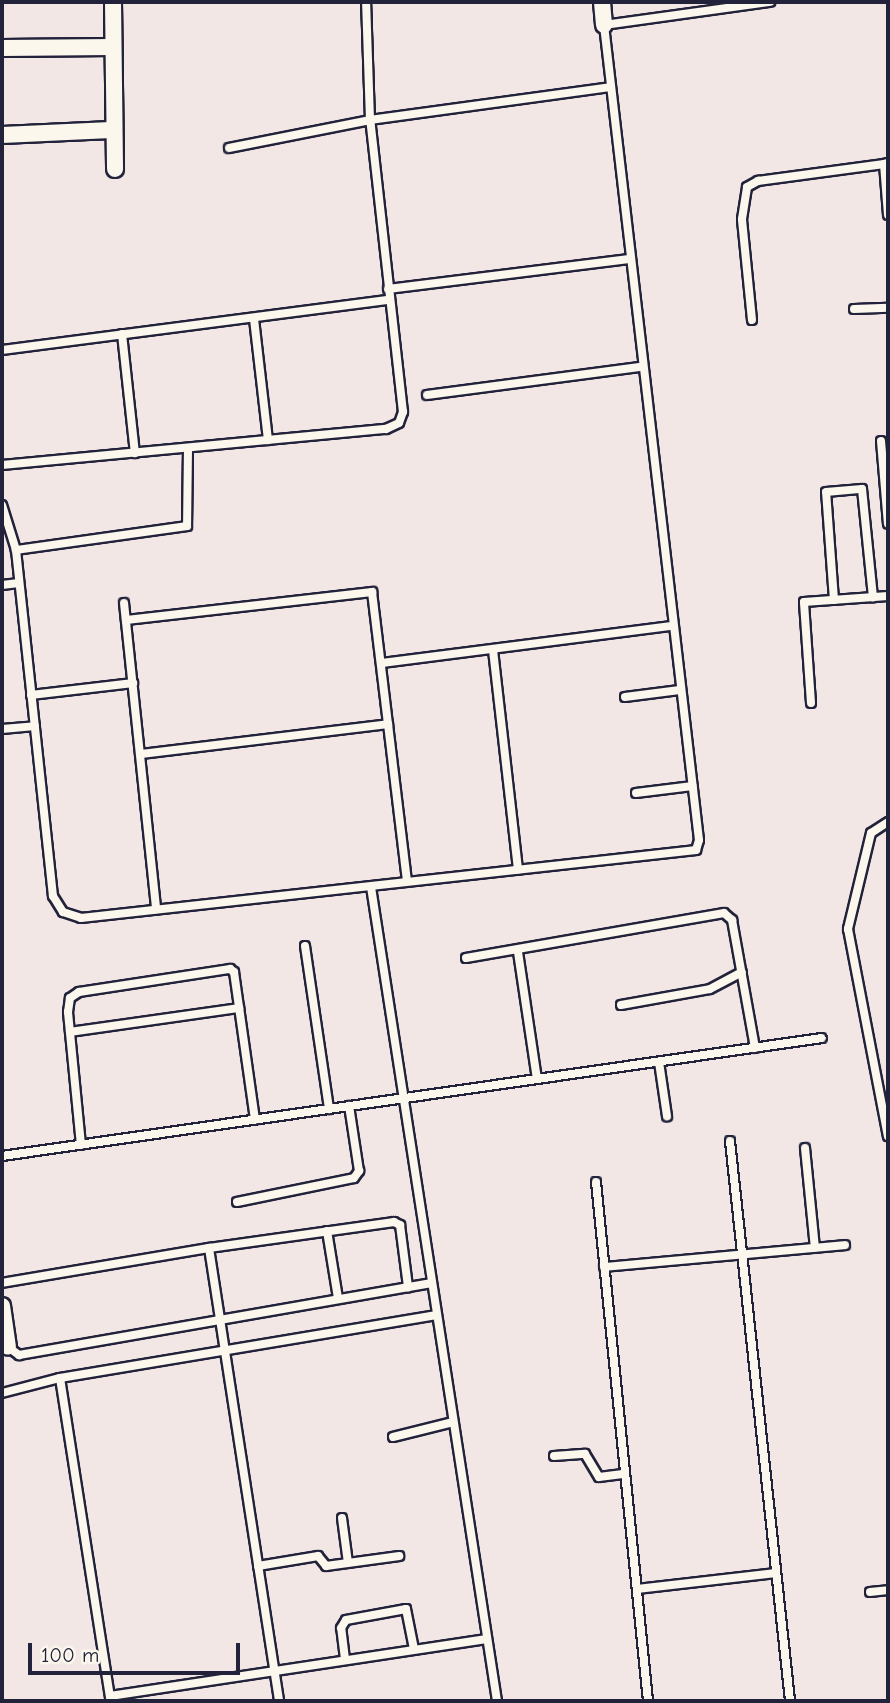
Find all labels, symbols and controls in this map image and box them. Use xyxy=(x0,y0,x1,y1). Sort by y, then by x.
scale bar xyxy=(32,1630,243,1674)
text: 100 m xyxy=(41,1643,99,1667)

